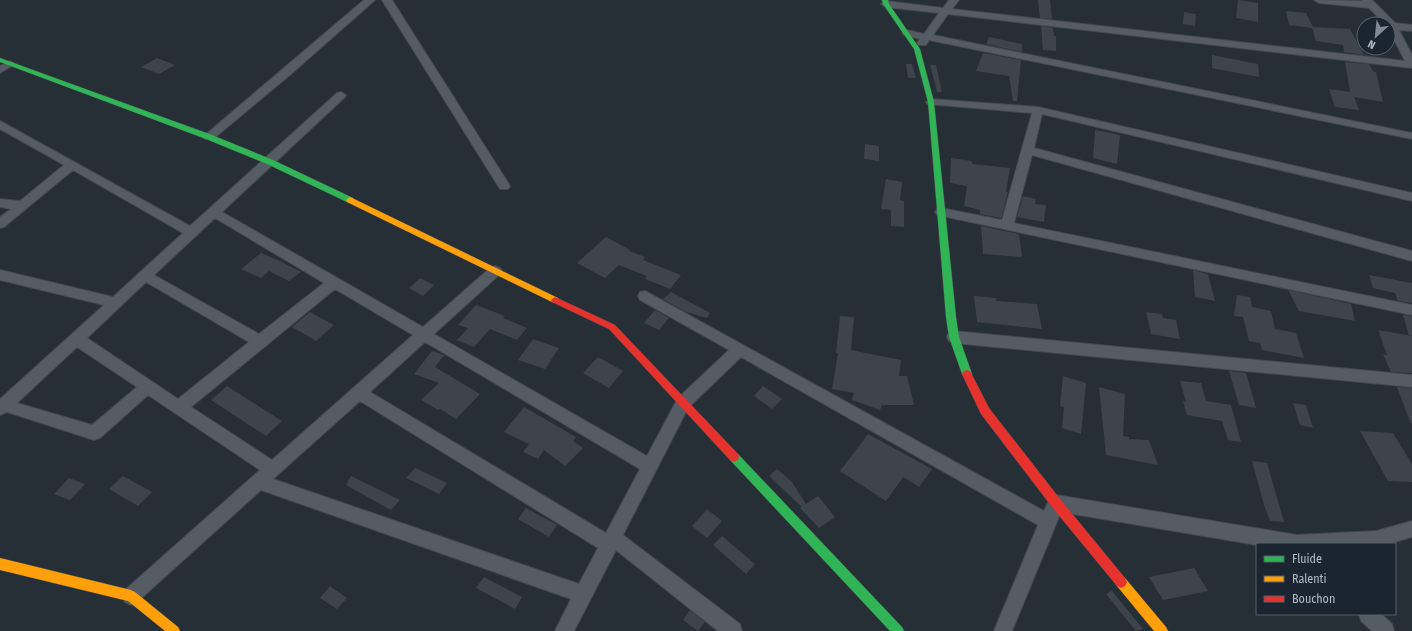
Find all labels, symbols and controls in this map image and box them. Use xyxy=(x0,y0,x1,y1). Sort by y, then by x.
north arrow xyxy=(1356,16,1396,56)
text: N xyxy=(1366,37,1378,52)
legend xyxy=(1256,543,1396,615)
text: Fluide xyxy=(1292,552,1322,566)
text: Ralenti xyxy=(1292,572,1327,586)
text: Bouchon xyxy=(1292,592,1335,606)

